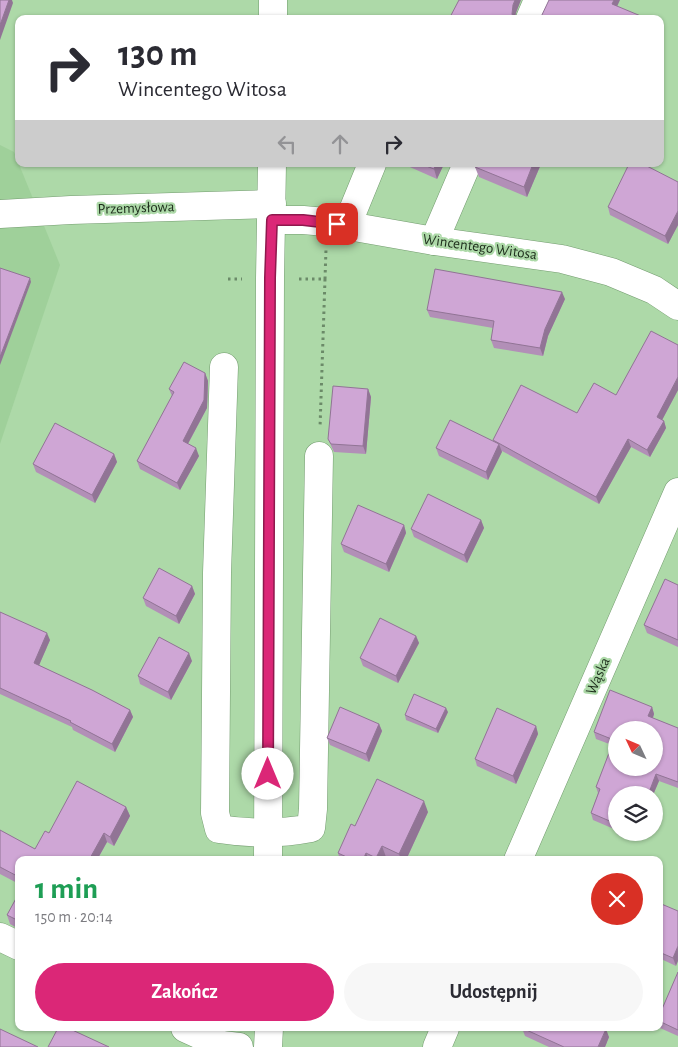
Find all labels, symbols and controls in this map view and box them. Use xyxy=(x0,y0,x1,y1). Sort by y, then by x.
icon: right xyxy=(35,35,100,100)
text: 130 m xyxy=(118,37,197,72)
text: Wincentego Witosa xyxy=(118,78,287,100)
icon: left xyxy=(273,130,301,158)
icon: ahead xyxy=(326,130,354,158)
icon: right xyxy=(379,130,407,158)
street label: Przemysłowa xyxy=(97,199,175,217)
pin xyxy=(316,203,358,245)
icon: arrive xyxy=(323,210,351,238)
street label: Wincentego Witosa xyxy=(422,232,538,262)
street label: Wąska xyxy=(583,655,613,697)
north arrow xyxy=(608,721,662,776)
map controls xyxy=(608,721,663,841)
position arrow xyxy=(241,747,293,799)
button: layers xyxy=(608,786,663,841)
button: close xyxy=(591,873,643,925)
text: 1 min xyxy=(35,874,98,904)
text: 150 m · 20:14 xyxy=(35,909,113,925)
button: Zakończ xyxy=(35,963,334,1021)
button: Udostępnij xyxy=(344,963,643,1021)

